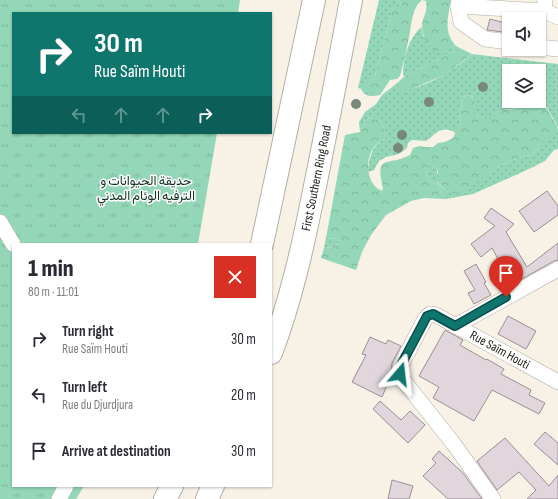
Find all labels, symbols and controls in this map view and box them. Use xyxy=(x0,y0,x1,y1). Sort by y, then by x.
map controls xyxy=(502,12,546,108)
button: sound xyxy=(502,12,546,56)
text: 30 m xyxy=(94,27,143,60)
icon: right xyxy=(28,28,80,80)
text: Rue Saïm Houti xyxy=(94,61,185,82)
button: layers xyxy=(502,64,546,108)
icon: left xyxy=(68,104,90,126)
icon: ahead xyxy=(110,104,132,126)
icon: ahead xyxy=(152,104,174,126)
icon: right xyxy=(194,104,216,126)
street label: First Southern Ring Road xyxy=(298,124,335,232)
park label: حديقة الحيوانات و الترفيه الوئام المدني xyxy=(97,173,195,206)
text: 1 min xyxy=(28,254,74,283)
button: close xyxy=(214,256,256,298)
pin xyxy=(489,256,523,297)
icon: arrive xyxy=(495,262,517,284)
text: 80 m · 11:01 xyxy=(28,284,79,300)
text: Turn right xyxy=(62,322,114,341)
street label: Rue Saïm Houti xyxy=(467,327,533,373)
icon: right xyxy=(28,328,50,350)
text: 30 m xyxy=(231,330,256,349)
text: Rue Saïm Houti xyxy=(62,341,128,357)
position arrow xyxy=(379,353,421,395)
text: Turn left xyxy=(62,378,107,397)
icon: left xyxy=(28,384,50,406)
text: 20 m xyxy=(231,386,256,405)
text: Rue du Djurdjura xyxy=(62,397,133,413)
icon: arrive xyxy=(28,440,50,462)
text: Arrive at destination xyxy=(62,442,171,461)
text: 30 m xyxy=(231,442,256,461)

